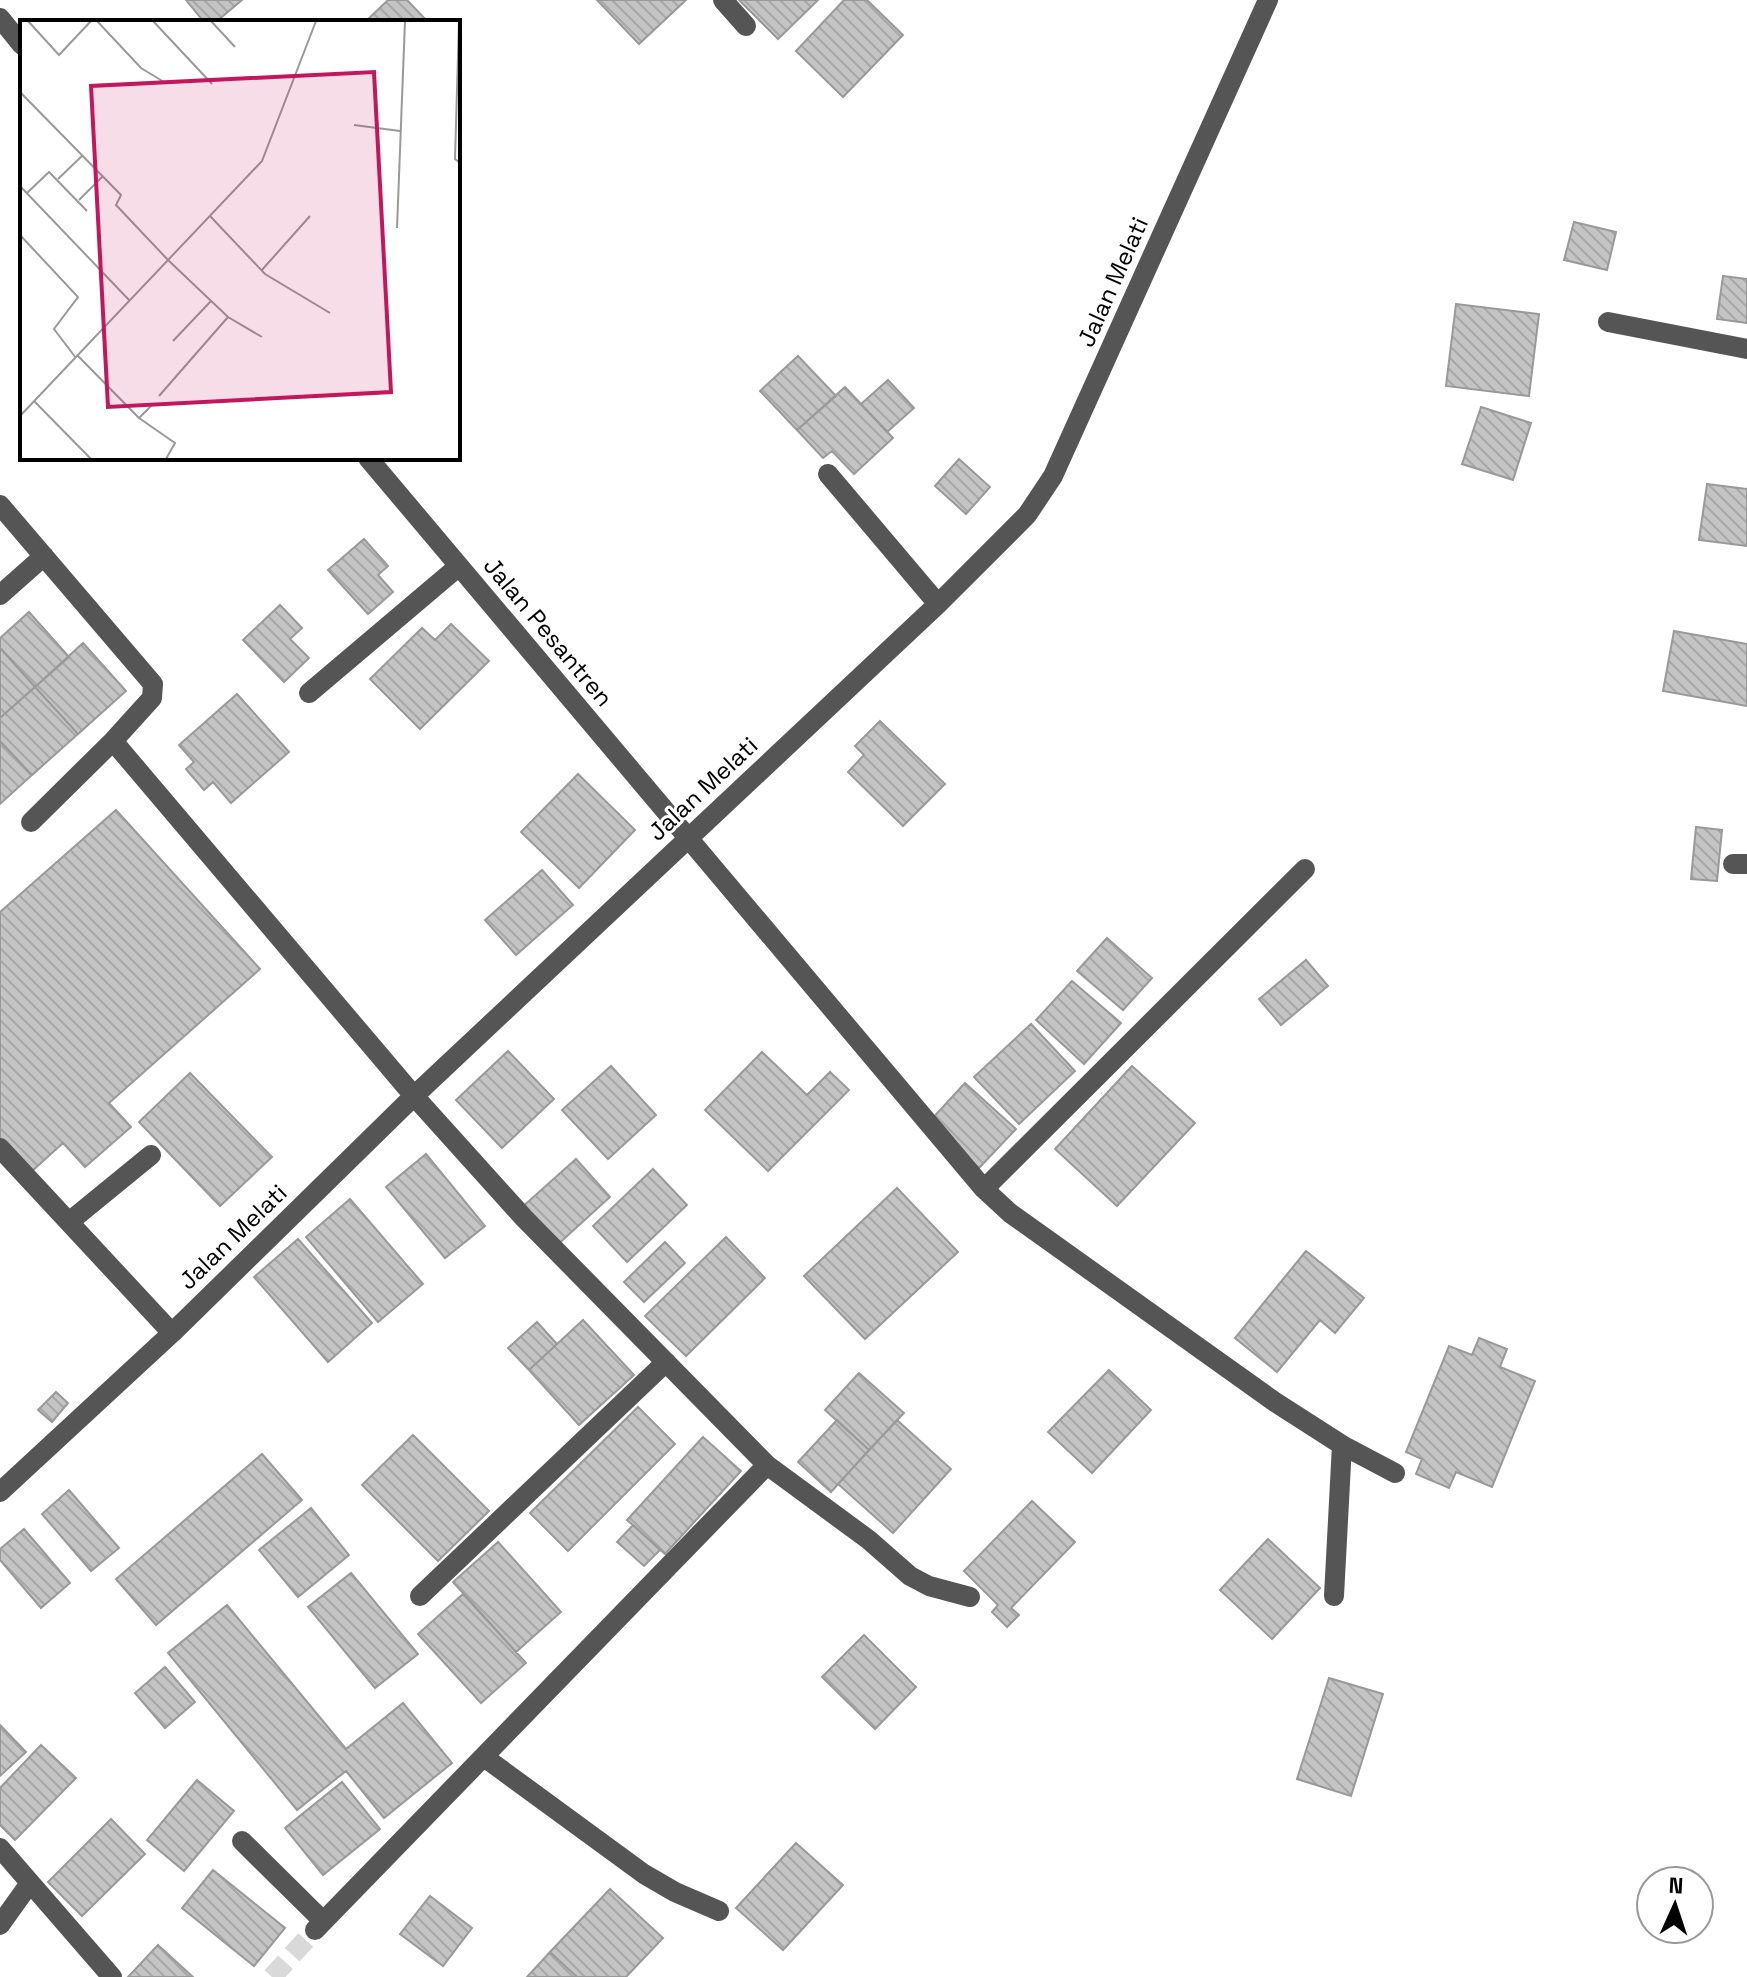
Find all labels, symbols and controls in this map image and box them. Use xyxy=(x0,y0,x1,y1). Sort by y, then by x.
inset map xyxy=(20,20,460,460)
street label: Jalan Melati xyxy=(1070,212,1155,352)
street label: Jalan Pesantren xyxy=(477,551,620,713)
street label: Jalan Melati xyxy=(641,730,764,847)
street label: Jalan Melati xyxy=(172,1177,293,1296)
north arrow xyxy=(1635,1865,1715,1945)
text: N xyxy=(1668,1871,1684,1899)

